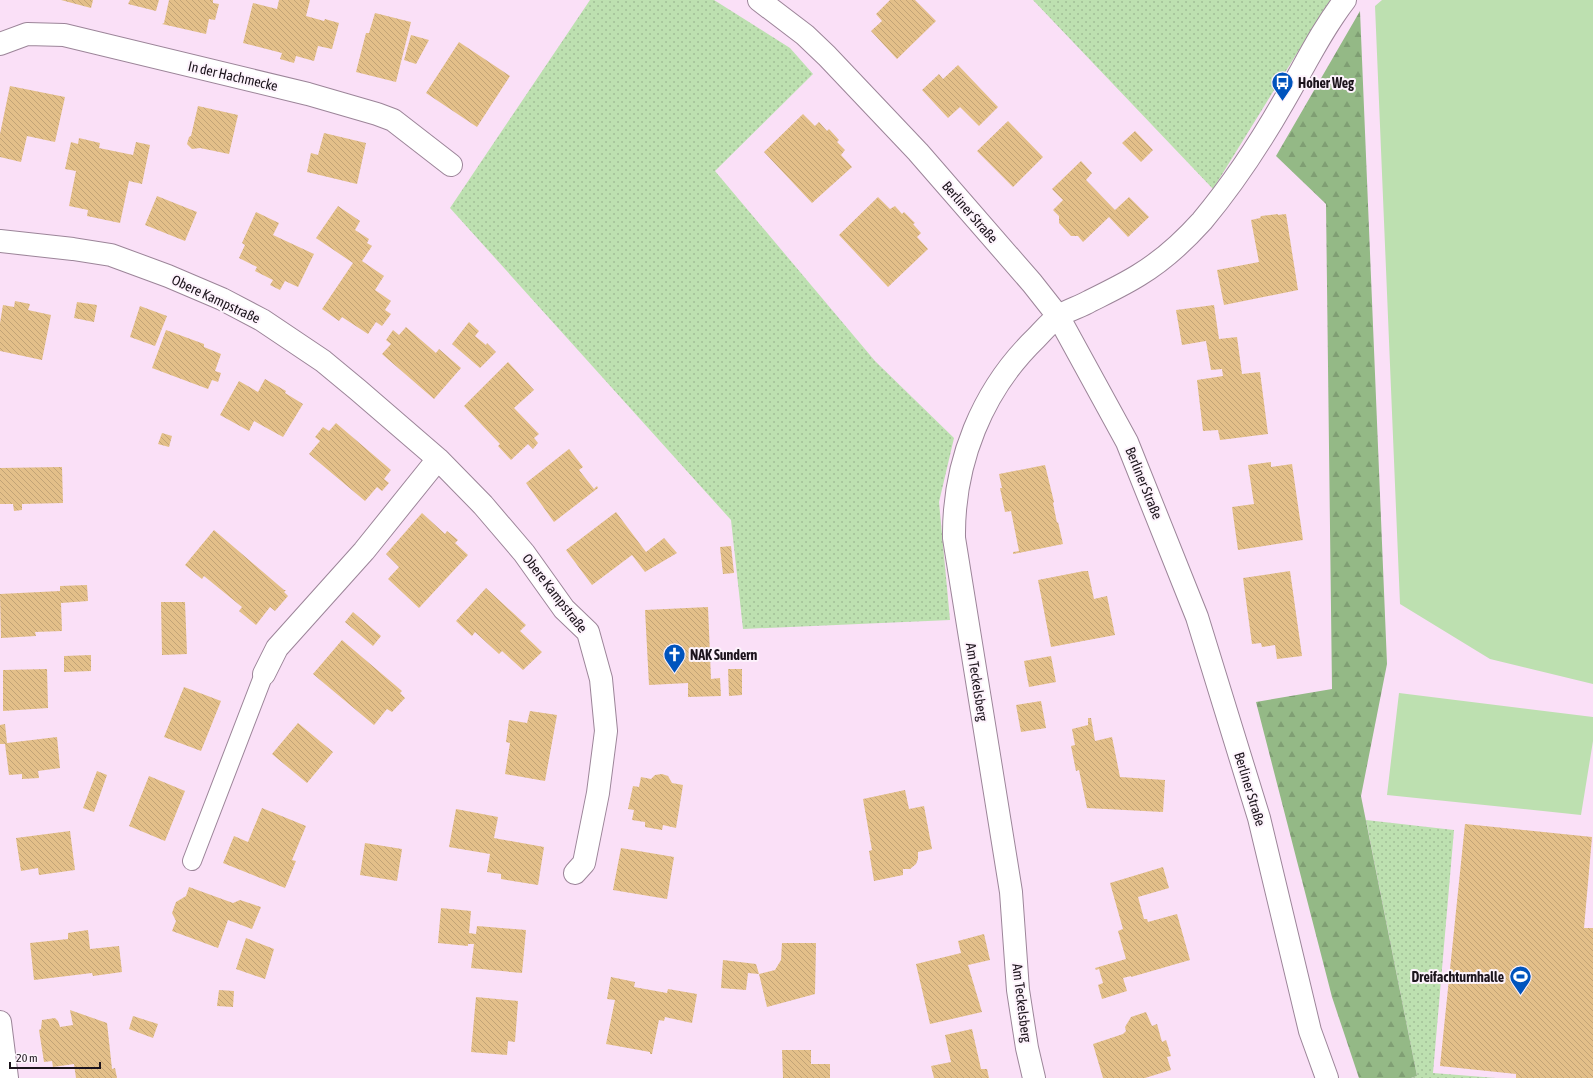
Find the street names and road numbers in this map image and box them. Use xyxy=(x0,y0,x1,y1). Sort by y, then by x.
street label: In der Hachmecke xyxy=(187,58,279,94)
street label: Berliner Straße xyxy=(939,178,1001,246)
street label: Obere Kampstraße xyxy=(169,272,263,326)
street label: Berliner Straße xyxy=(1122,445,1166,521)
street label: Obere Kampstraße xyxy=(519,550,591,636)
street label: Am Teckelsberg xyxy=(963,642,991,722)
street label: Berliner Straße xyxy=(1231,750,1269,828)
street label: Am Teckelsberg xyxy=(1009,963,1035,1043)

